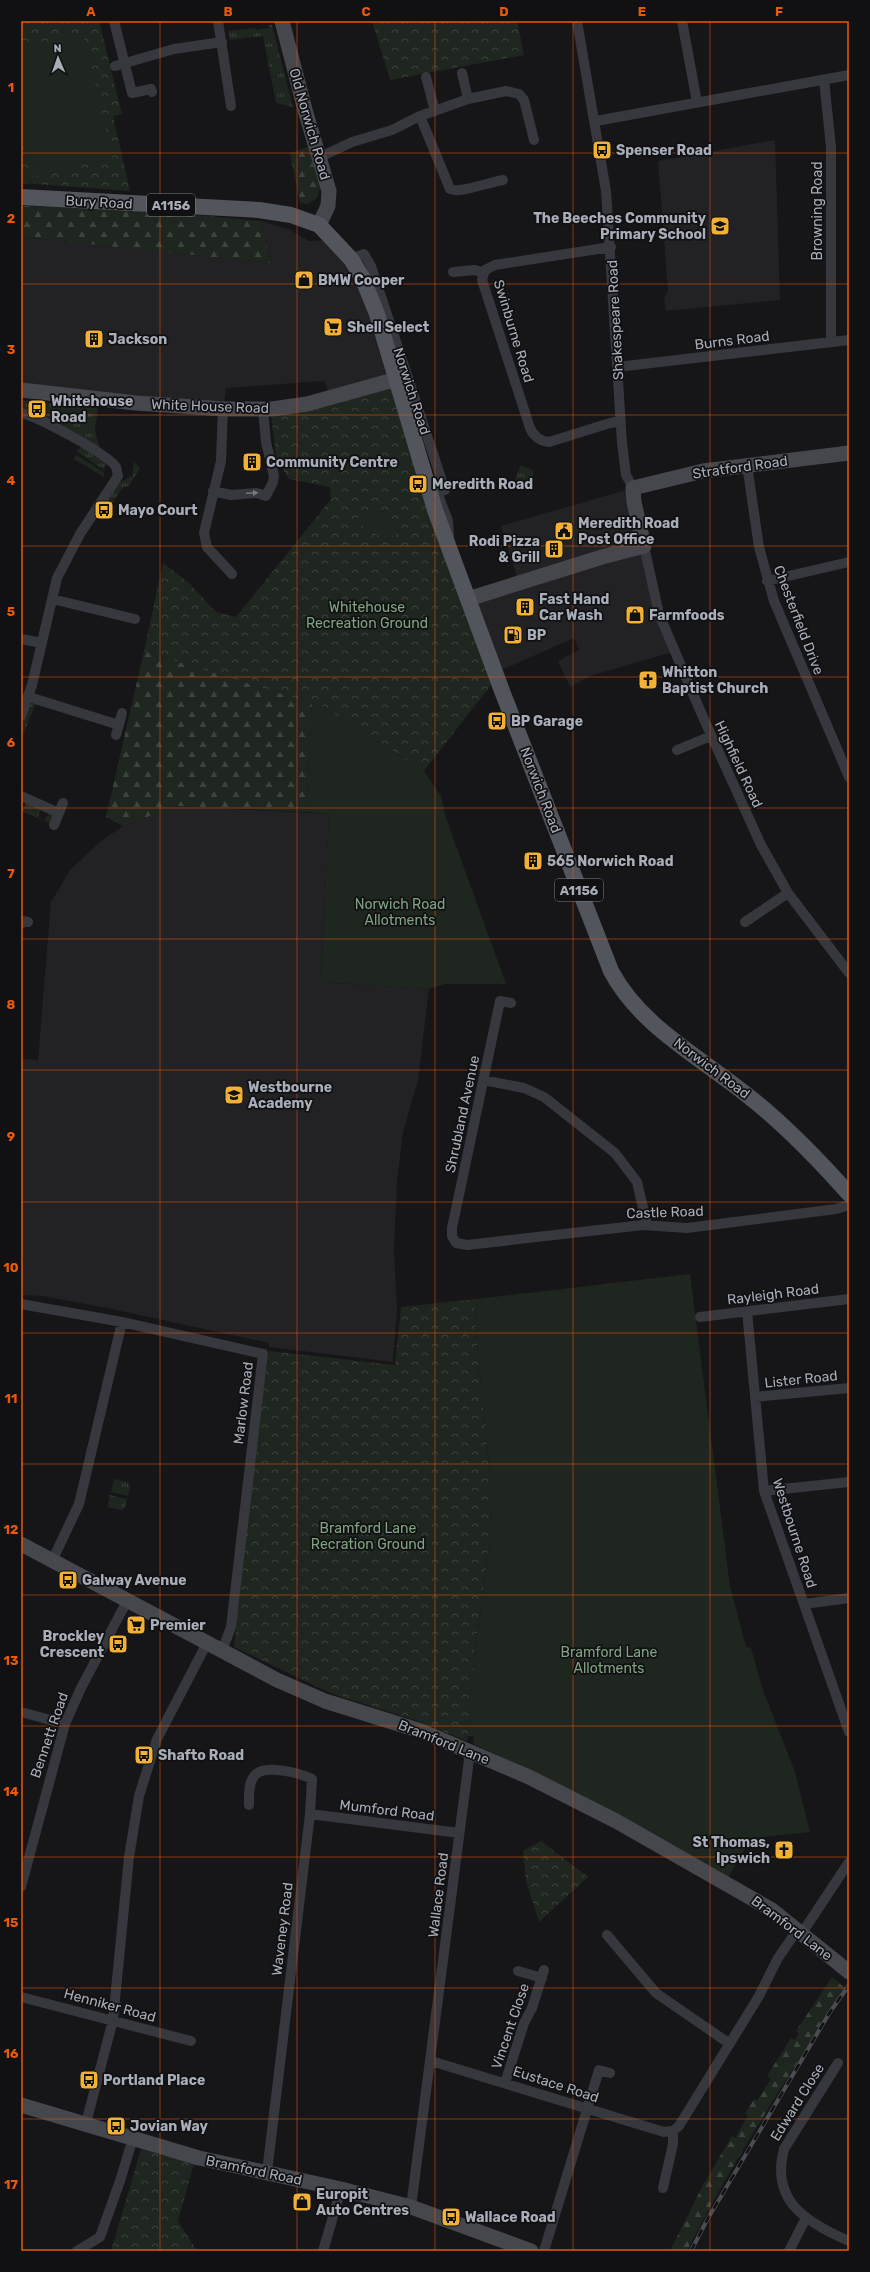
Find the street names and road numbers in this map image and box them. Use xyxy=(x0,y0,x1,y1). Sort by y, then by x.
street label: Old Norwich Road xyxy=(285,66,334,182)
street label: Browning Road xyxy=(809,162,826,260)
street label: Bury Road xyxy=(65,192,133,213)
road number: A1156 xyxy=(147,194,195,216)
street label: Shakespeare Road xyxy=(604,259,627,381)
street label: Swinburne Road xyxy=(490,278,537,385)
street label: Burns Road xyxy=(694,327,770,354)
street label: Norwich Road xyxy=(389,345,434,437)
street label: White House Road xyxy=(151,396,269,417)
street label: Stratford Road xyxy=(691,452,789,483)
street label: Chesterfield Drive xyxy=(770,563,827,677)
street label: Highfield Road xyxy=(711,718,766,810)
street label: Norwich Road xyxy=(516,745,565,836)
road number: A1156 xyxy=(555,879,603,901)
street label: Norwich Road xyxy=(670,1034,753,1102)
street label: Shrubland Avenue xyxy=(442,1054,483,1174)
street label: Castle Road xyxy=(626,1203,704,1222)
street label: Rayleigh Road xyxy=(726,1280,820,1309)
street label: Marlow Road xyxy=(230,1361,257,1445)
street label: Lister Road xyxy=(764,1367,838,1392)
street label: Westbourne Road xyxy=(769,1476,820,1590)
street label: Bennett Road xyxy=(27,1690,72,1780)
street label: Bramford Lane xyxy=(396,1716,492,1769)
street label: Mumford Road xyxy=(339,1796,435,1825)
street label: Wallace Road xyxy=(425,1852,452,1938)
street label: Waveney Road xyxy=(268,1881,297,1977)
street label: Bramford Lane xyxy=(748,1892,836,1964)
street label: Vincent Close xyxy=(488,1981,533,2071)
street label: Henniker Road xyxy=(62,1985,158,2026)
street label: Edward Close xyxy=(767,2060,828,2144)
street label: Eustace Road xyxy=(511,2063,601,2106)
street label: Bramford Road xyxy=(204,2152,304,2189)

